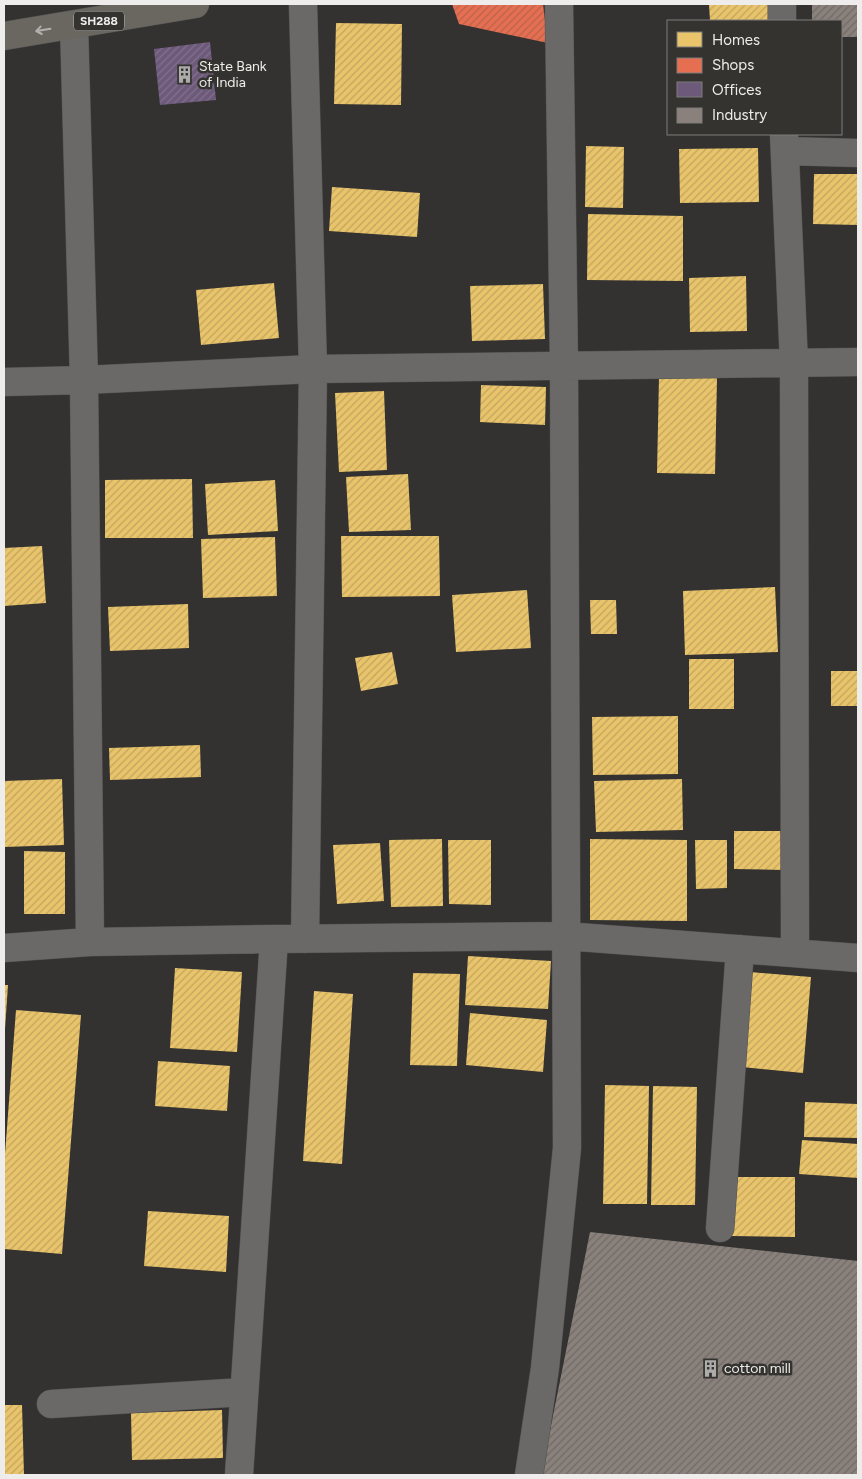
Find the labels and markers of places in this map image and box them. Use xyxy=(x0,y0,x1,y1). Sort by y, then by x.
place label: State Bank of India xyxy=(199,58,267,91)
building icon: State Bank of India xyxy=(175,64,195,84)
building icon: cotton mill xyxy=(700,1358,720,1378)
place label: cotton mill xyxy=(724,1360,791,1377)

